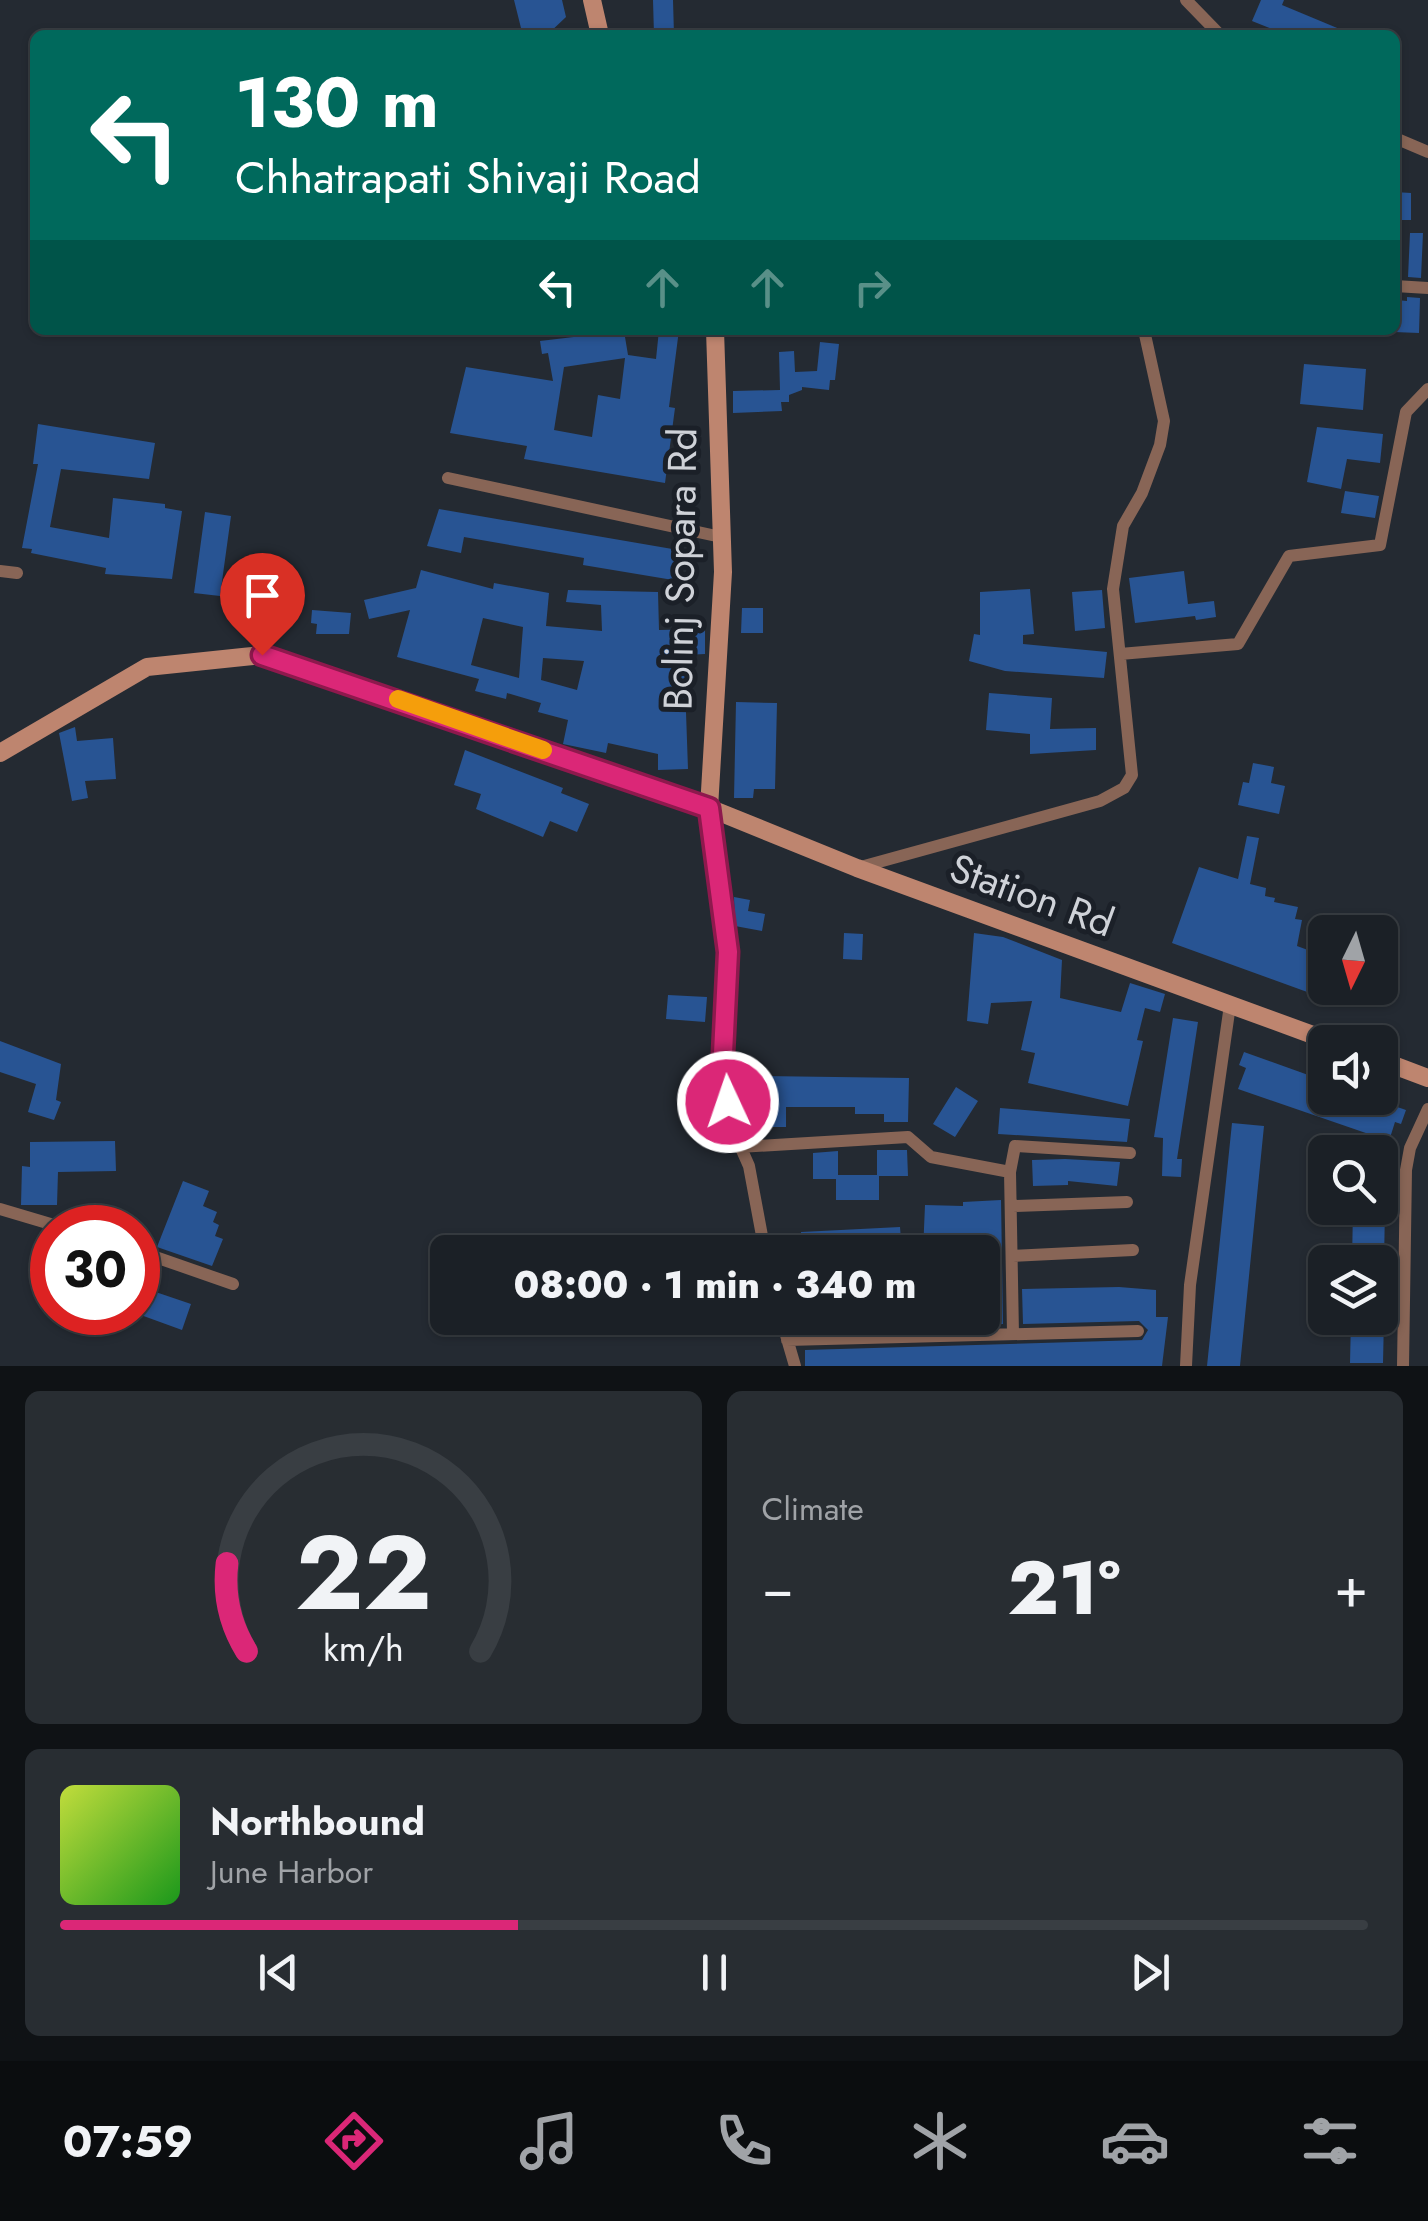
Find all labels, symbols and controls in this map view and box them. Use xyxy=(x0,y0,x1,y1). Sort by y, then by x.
text: 130 m xyxy=(235,52,439,153)
icon: left xyxy=(70,70,200,200)
text: Chhatrapati Shivaji Road xyxy=(235,145,701,210)
icon: left xyxy=(530,260,585,315)
icon: ahead xyxy=(635,260,690,315)
icon: ahead xyxy=(740,260,795,315)
icon: right xyxy=(845,260,900,315)
street label: Bolinj Sopara Rd xyxy=(649,427,711,711)
pin xyxy=(220,553,305,656)
icon: arrive xyxy=(235,568,290,623)
street label: Station Rd xyxy=(942,839,1122,951)
north arrow xyxy=(1308,915,1398,1005)
map controls xyxy=(1308,915,1398,1335)
button: sound xyxy=(1308,1025,1398,1115)
position arrow xyxy=(676,1050,780,1154)
button: search xyxy=(1308,1135,1398,1225)
speed limit sign: 30 xyxy=(30,1205,160,1335)
button: layers xyxy=(1308,1245,1398,1335)
text: 08:00 · 1 min · 340 m xyxy=(514,1257,916,1312)
text: Climate xyxy=(762,1486,864,1532)
text: 22 xyxy=(295,1498,431,1648)
text: 21° xyxy=(1007,1534,1121,1642)
text: − xyxy=(762,1548,794,1628)
text: + xyxy=(1334,1548,1368,1628)
text: km/h xyxy=(323,1623,404,1674)
text: Northbound xyxy=(210,1794,425,1849)
text: June Harbor xyxy=(210,1849,373,1895)
icon: previous xyxy=(251,1945,306,2000)
icon: pause xyxy=(687,1945,742,2000)
icon: next xyxy=(1123,1945,1178,2000)
icon: directions xyxy=(319,2106,389,2176)
icon: music xyxy=(514,2106,584,2176)
icon: phone xyxy=(709,2106,779,2176)
icon: climate xyxy=(905,2106,975,2176)
icon: car xyxy=(1100,2106,1170,2176)
icon: filters xyxy=(1295,2106,1365,2176)
text: 07:59 xyxy=(63,2109,193,2174)

